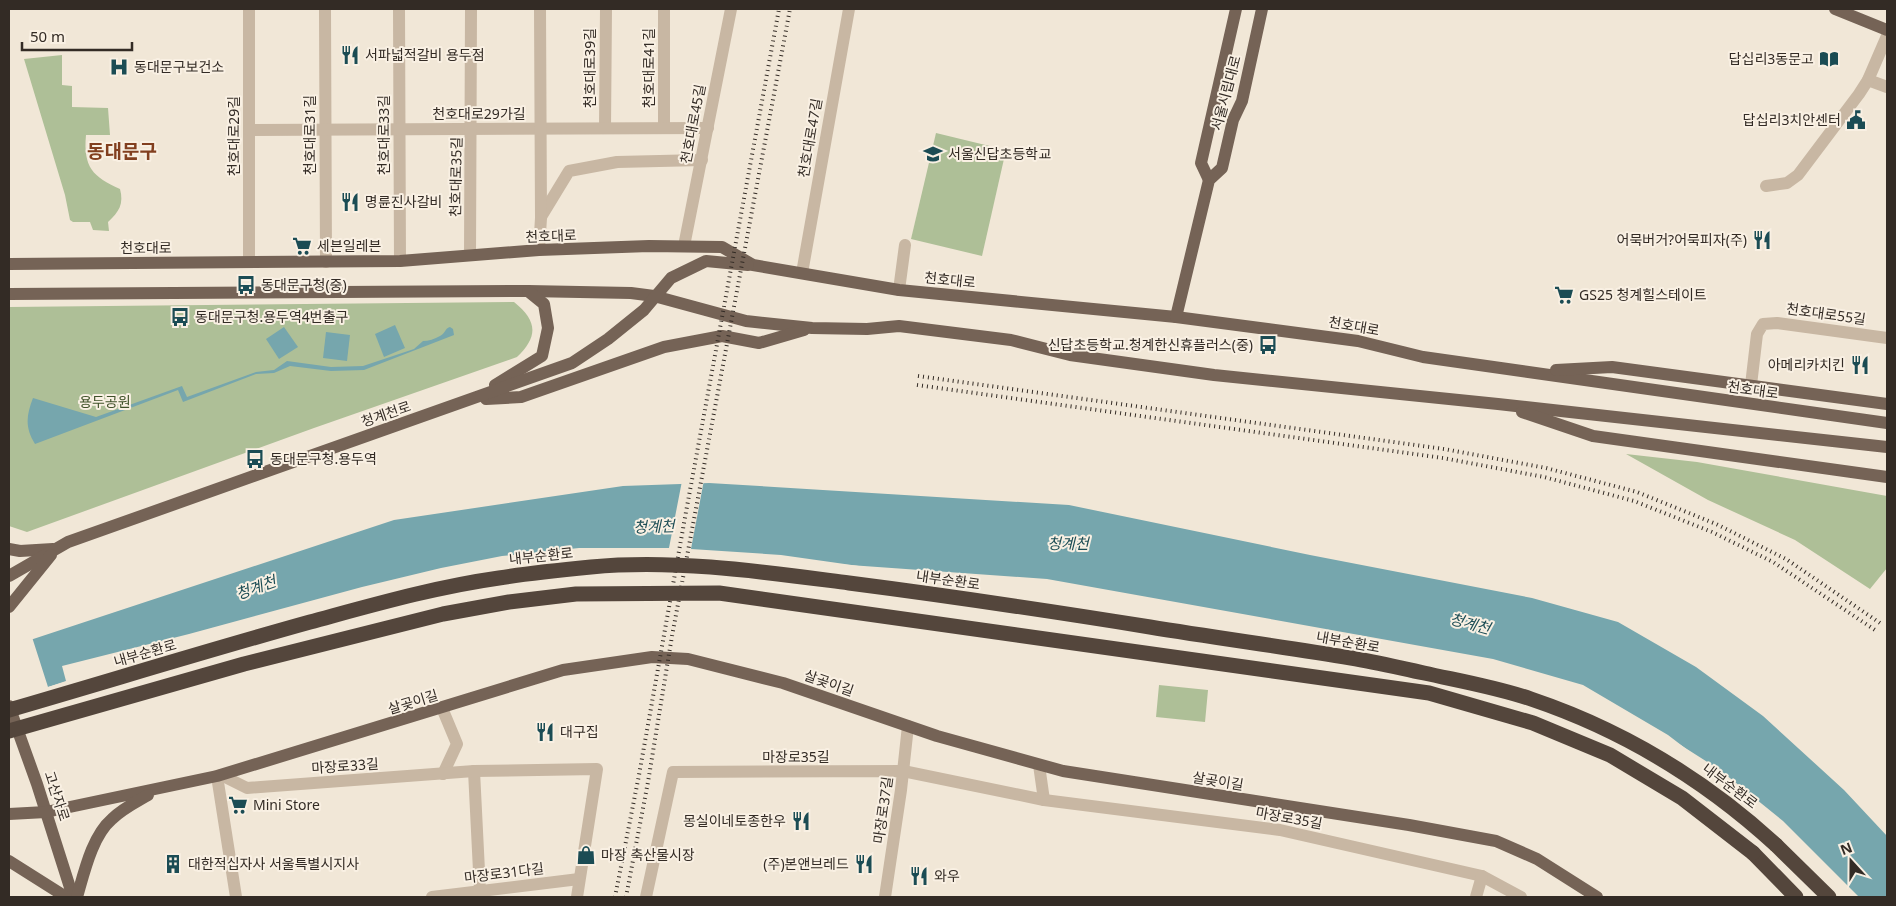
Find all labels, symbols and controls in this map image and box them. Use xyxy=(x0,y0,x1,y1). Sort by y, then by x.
scale bar xyxy=(22,20,132,52)
text: 50 m xyxy=(30,26,65,46)
street label: 천호대로39길 xyxy=(580,28,599,108)
street label: 천호대로41길 xyxy=(639,28,658,108)
restaurant icon: 서파넓적갈비 용두점 xyxy=(339,44,361,66)
place label: 서파넓적갈비 용두점 xyxy=(365,45,485,64)
library icon: 답십리3동문고 xyxy=(1818,48,1840,70)
place label: 답십리3동문고 xyxy=(1729,49,1814,68)
street label: 서울시립대로 xyxy=(1206,53,1245,133)
hospital icon: 동대문구보건소 xyxy=(108,56,130,78)
place label: 동대문구보건소 xyxy=(134,57,224,76)
street label: 천호대로45길 xyxy=(676,83,710,165)
street label: 천호대로31길 xyxy=(300,95,319,175)
street label: 천호대로33길 xyxy=(374,95,393,175)
street label: 천호대로29길 xyxy=(224,96,243,176)
street label: 천호대로47길 xyxy=(793,97,826,179)
street label: 천호대로29가길 xyxy=(432,104,526,123)
public building icon: 답십리3치안센터 xyxy=(1845,109,1867,131)
place label: 답십리3치안센터 xyxy=(1743,110,1841,129)
street label: 천호대로35길 xyxy=(445,137,466,217)
district label: 동대문구 xyxy=(87,138,157,164)
school or university icon: 서울신답초등학교 xyxy=(922,143,944,165)
place label: 서울신답초등학교 xyxy=(948,144,1051,163)
restaurant icon: 명륜진사갈비 xyxy=(339,191,361,213)
place label: 명륜진사갈비 xyxy=(365,192,442,211)
street label: 천호대로 xyxy=(525,225,577,246)
restaurant icon: 어묵버거?어묵피자(주) xyxy=(1751,229,1773,251)
place label: 어묵버거?어묵피자(주) xyxy=(1617,230,1747,249)
supermarket icon: 세븐일레븐 xyxy=(291,235,313,257)
place label: 세븐일레븐 xyxy=(317,236,382,255)
street label: 천호대로 xyxy=(120,238,172,257)
street label: 천호대로 xyxy=(923,267,977,292)
bus stop icon: 동대문구청(중) xyxy=(235,274,257,296)
place label: 동대문구청(중) xyxy=(261,275,347,294)
supermarket icon: GS25 청계힐스테이트 xyxy=(1553,284,1575,306)
place label: GS25 청계힐스테이트 xyxy=(1579,285,1707,304)
street label: 천호대로55길 xyxy=(1785,299,1867,329)
bus stop icon: 동대문구청.용두역4번출구 xyxy=(169,306,191,328)
place label: 동대문구청.용두역4번출구 xyxy=(195,307,349,326)
street label: 천호대로 xyxy=(1327,312,1381,339)
bus stop icon: 신답초등학교.청계한신휴플러스(중) xyxy=(1257,334,1279,356)
place label: 신답초등학교.청계한신휴플러스(중) xyxy=(1048,335,1253,354)
restaurant icon: 아메리카치킨 xyxy=(1849,354,1871,376)
place label: 아메리카치킨 xyxy=(1768,355,1845,374)
street label: 천호대로 xyxy=(1726,377,1780,403)
park label: 용두공원 xyxy=(79,392,131,411)
street label: 청계천로 xyxy=(358,396,413,431)
bus stop icon: 동대문구청.용두역 xyxy=(244,448,266,470)
place label: 동대문구청.용두역 xyxy=(270,449,377,468)
water label: 청계천 xyxy=(633,515,677,537)
water label: 청계천 xyxy=(1047,533,1091,553)
street label: 내부순환로 xyxy=(508,543,574,568)
street label: 내부순환로 xyxy=(915,566,981,593)
water label: 청계천 xyxy=(233,570,281,604)
water label: 청계천 xyxy=(1448,608,1495,639)
street label: 내부순환로 xyxy=(1315,627,1382,656)
street label: 내부순환로 xyxy=(111,634,179,671)
street label: 살곶이길 xyxy=(802,665,857,700)
street label: 살곶이길 xyxy=(385,685,440,718)
restaurant icon: 대구집 xyxy=(534,721,556,743)
place label: 대구집 xyxy=(560,722,599,741)
street label: 마장로35길 xyxy=(762,747,830,766)
street label: 마장로33길 xyxy=(311,754,379,777)
street label: 내부순환로 xyxy=(1699,759,1762,813)
street label: 살곶이길 xyxy=(1191,767,1245,794)
street label: 고산자로 xyxy=(40,768,75,823)
street label: 마장로37길 xyxy=(868,775,897,845)
supermarket icon: Mini Store xyxy=(227,794,249,816)
place label: Mini Store xyxy=(253,795,320,814)
street label: 마장로35길 xyxy=(1254,802,1324,833)
restaurant icon: 몽실이네토종한우 xyxy=(790,810,812,832)
place label: 몽실이네토종한우 xyxy=(683,811,786,830)
north arrow xyxy=(1826,836,1876,886)
text: N xyxy=(1837,837,1855,859)
shop icon: 마장 축산물시장 xyxy=(575,844,597,866)
place label: 마장 축산물시장 xyxy=(601,845,695,864)
building icon: 대한적십자사 서울특별시지사 xyxy=(162,853,184,875)
restaurant icon: (주)본앤브레드 xyxy=(853,853,875,875)
place label: 대한적십자사 서울특별시지사 xyxy=(188,854,359,873)
place label: (주)본앤브레드 xyxy=(763,854,849,873)
street label: 마장로31다길 xyxy=(463,858,545,887)
restaurant icon: 와우 xyxy=(908,865,930,887)
place label: 와우 xyxy=(934,866,960,885)

